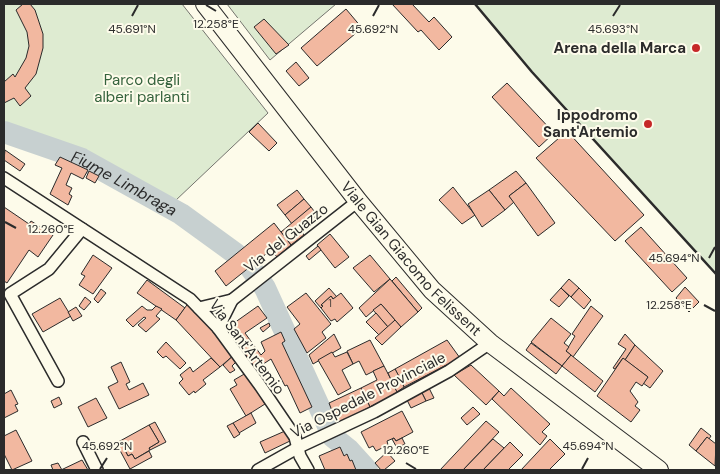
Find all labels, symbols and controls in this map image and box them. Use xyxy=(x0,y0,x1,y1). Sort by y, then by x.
text: 12.258°E xyxy=(193,16,239,32)
text: 45.691°N xyxy=(108,21,156,37)
text: 45.692°N xyxy=(348,21,398,37)
text: 45.693°N xyxy=(588,21,638,37)
place label: Arena della Marca xyxy=(554,38,686,58)
marker: Arena della Marca xyxy=(690,42,702,54)
park label: Parco degli alberi parlanti xyxy=(94,70,190,107)
place label: Ippodromo Sant'Artemio xyxy=(543,105,638,142)
marker: Ippodromo Sant'Artemio xyxy=(642,118,654,130)
water label: Fiume Limbraga xyxy=(69,146,181,220)
street label: Viale Gian Giacomo Felissent xyxy=(336,177,486,340)
street label: Via del Guazzo xyxy=(240,199,332,277)
text: 12.260°E xyxy=(28,221,75,237)
text: 45.694°N xyxy=(648,250,700,266)
street label: Via Sant'Artemio xyxy=(205,295,289,399)
house number: 1 xyxy=(328,295,332,311)
text: 12.258°E xyxy=(646,297,692,313)
street label: Via Ospedale Provinciale xyxy=(287,347,449,443)
text: 45.692°N xyxy=(82,438,132,454)
text: 45.694°N xyxy=(562,438,614,454)
text: 12.260°E xyxy=(383,442,430,458)

